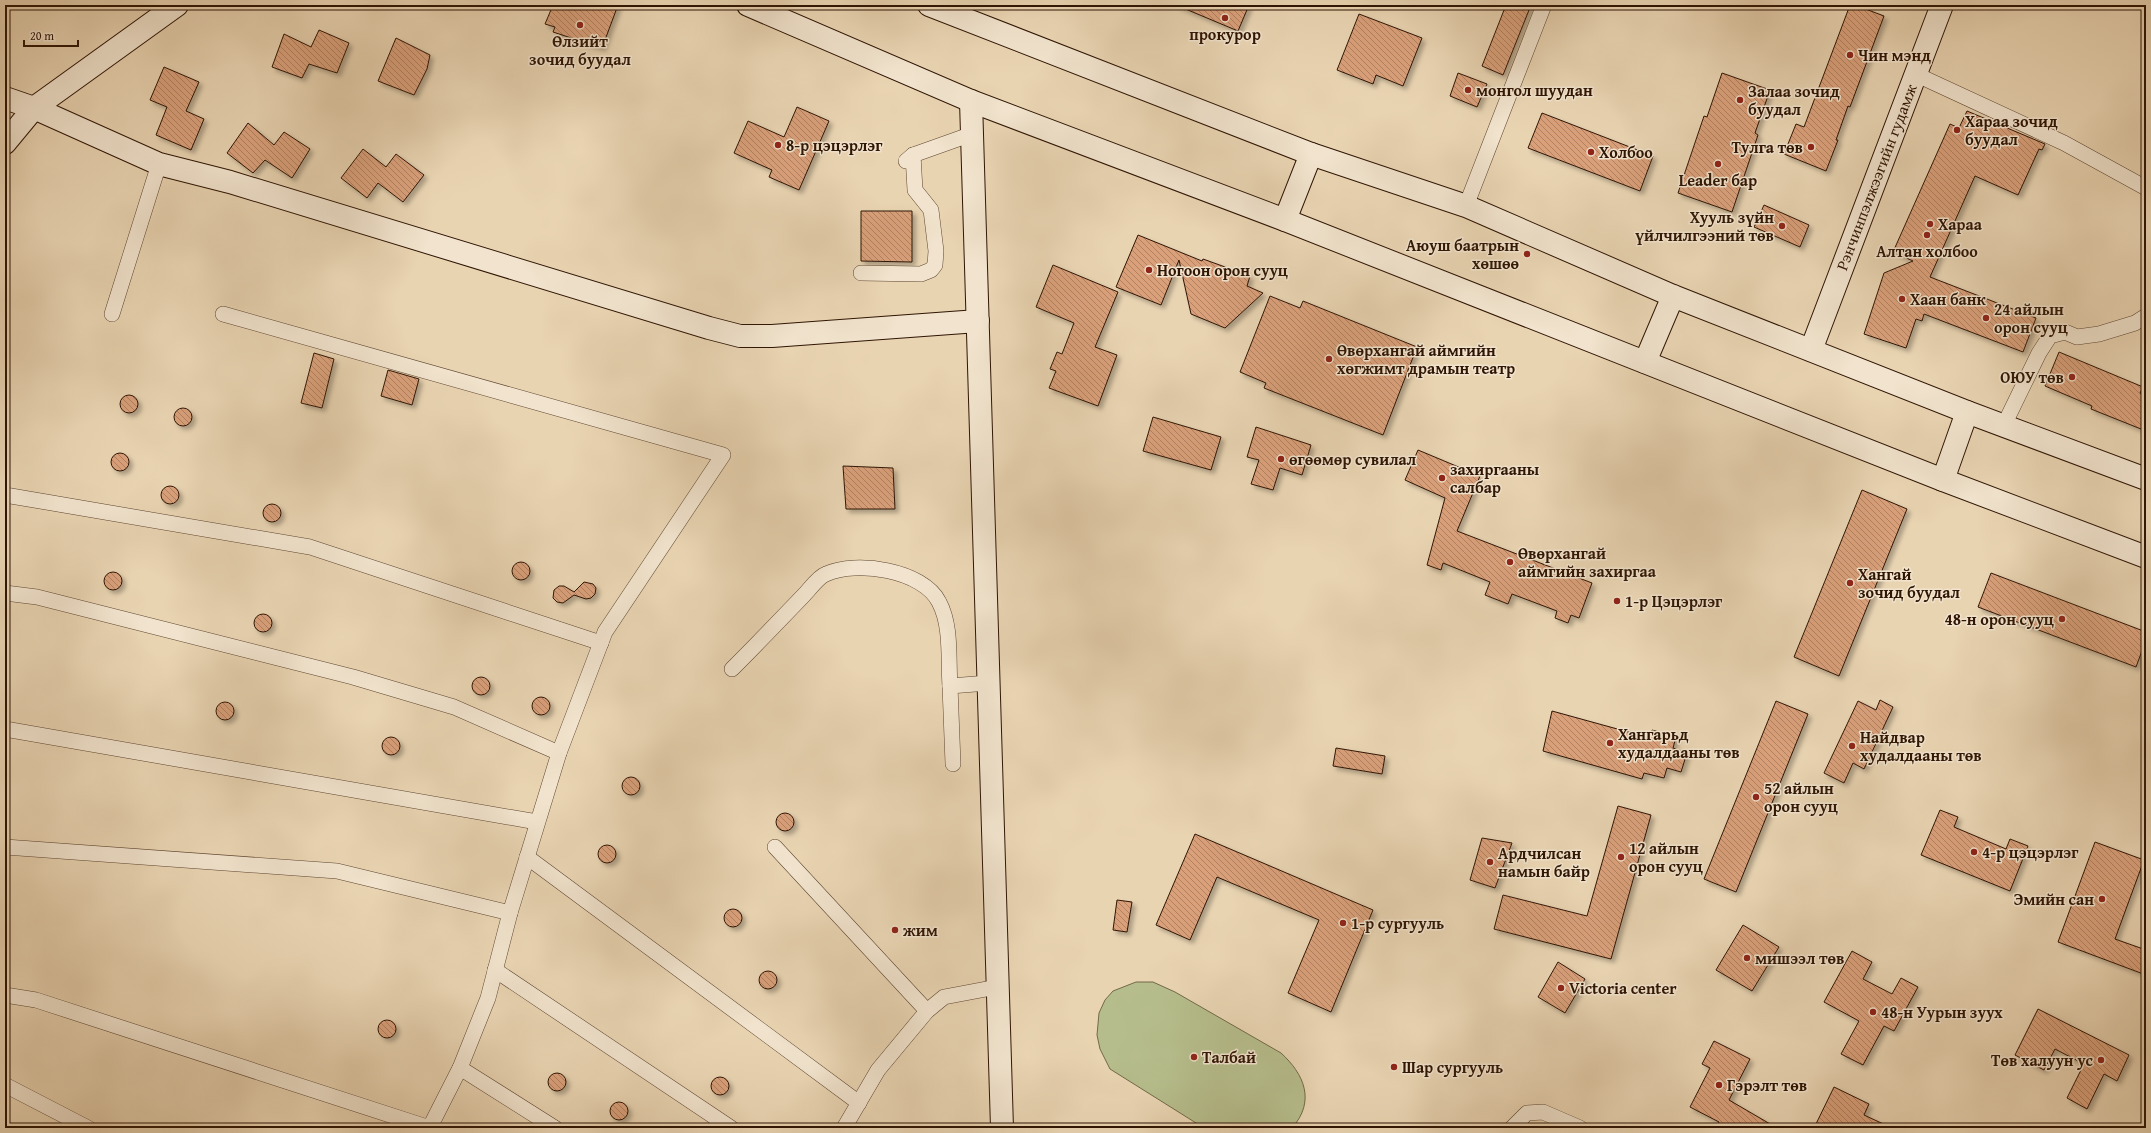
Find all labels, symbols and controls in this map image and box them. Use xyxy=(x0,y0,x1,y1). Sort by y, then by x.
marker: прокурор xyxy=(1220,13,1230,23)
marker: Өлзийт зочид буудал xyxy=(575,20,585,30)
scale bar xyxy=(24,22,78,48)
place label: прокурор xyxy=(1189,22,1261,46)
text: 20 m xyxy=(30,27,54,44)
place label: Өлзийт зочид буудал xyxy=(529,29,632,71)
place label: Чин мэнд xyxy=(1858,43,1931,67)
marker: Чин мэнд xyxy=(1845,50,1855,60)
place label: монгол шуудан xyxy=(1476,78,1593,102)
place label: Залаа зочид буудал xyxy=(1748,79,1840,121)
street label: Рэнчинпэлжээгийн гудамж xyxy=(1829,80,1923,274)
marker: монгол шуудан xyxy=(1463,85,1473,95)
marker: Залаа зочид буудал xyxy=(1735,95,1745,105)
place label: Хараа зочид буудал xyxy=(1965,109,2058,151)
marker: Хараа зочид буудал xyxy=(1952,125,1962,135)
place label: 8-р цэцэрлэг xyxy=(786,133,883,157)
place label: Тулга төв xyxy=(1731,135,1803,159)
marker: 8-р цэцэрлэг xyxy=(773,140,783,150)
place label: Холбоо xyxy=(1599,140,1653,164)
marker: Тулга төв xyxy=(1806,142,1816,152)
marker: Холбоо xyxy=(1586,147,1596,157)
marker: Leader бар xyxy=(1713,159,1723,169)
place label: Leader бар xyxy=(1679,168,1757,192)
place label: Хууль зүйн үйлчилгээний төв xyxy=(1635,205,1774,247)
place label: Хараа xyxy=(1938,212,1983,236)
marker: Хараа xyxy=(1925,219,1935,229)
marker: Хууль зүйн үйлчилгээний төв xyxy=(1777,221,1787,231)
marker: Алтан холбоо xyxy=(1922,230,1932,240)
place label: Аюуш баатрын хөшөө xyxy=(1406,233,1519,275)
place label: Алтан холбоо xyxy=(1876,239,1978,263)
marker: Аюуш баатрын хөшөө xyxy=(1522,249,1532,259)
place label: Ногоон орон сууц xyxy=(1157,258,1288,282)
marker: Ногоон орон сууц xyxy=(1144,265,1154,275)
place label: Хаан банк xyxy=(1910,287,1987,311)
marker: Хаан банк xyxy=(1897,294,1907,304)
place label: 24 айлын орон сууц xyxy=(1994,297,2068,339)
marker: 24 айлын орон сууц xyxy=(1981,313,1991,323)
place label: Өвөрхангай аймгийн хөгжимт драмын театр xyxy=(1337,338,1515,380)
marker: Өвөрхангай аймгийн хөгжимт драмын театр xyxy=(1324,354,1334,364)
place label: ОЮУ төв xyxy=(2000,365,2064,389)
marker: ОЮУ төв xyxy=(2067,372,2077,382)
place label: өгөөмөр сувилал xyxy=(1289,447,1417,471)
marker: өгөөмөр сувилал xyxy=(1276,454,1286,464)
place label: захиргааны салбар xyxy=(1450,457,1540,499)
marker: захиргааны салбар xyxy=(1437,473,1447,483)
place label: Өвөрхангай аймгийн захиргаа xyxy=(1518,541,1657,583)
marker: Өвөрхангай аймгийн захиргаа xyxy=(1505,557,1515,567)
place label: Хангай зочид буудал xyxy=(1858,562,1961,604)
marker: Хангай зочид буудал xyxy=(1845,578,1855,588)
place label: 1-р Цэцэрлэг xyxy=(1625,589,1723,613)
marker: 1-р Цэцэрлэг xyxy=(1612,596,1622,606)
place label: 48-н орон сууц xyxy=(1944,607,2054,631)
marker: 48-н орон сууц xyxy=(2057,614,2067,624)
place label: Хангарьд худалдааны төв xyxy=(1618,722,1740,764)
place label: Найдвар худалдааны төв xyxy=(1860,725,1982,767)
marker: Хангарьд худалдааны төв xyxy=(1605,738,1615,748)
marker: Найдвар худалдааны төв xyxy=(1847,741,1857,751)
place label: 52 айлын орон сууц xyxy=(1764,776,1838,818)
marker: 52 айлын орон сууц xyxy=(1751,792,1761,802)
place label: 12 айлын орон сууц xyxy=(1629,836,1703,878)
place label: 4-р цэцэрлэг xyxy=(1982,840,2079,864)
place label: Ардчилсан намын байр xyxy=(1498,841,1590,883)
marker: 4-р цэцэрлэг xyxy=(1969,847,1979,857)
marker: 12 айлын орон сууц xyxy=(1616,852,1626,862)
marker: Ардчилсан намын байр xyxy=(1485,857,1495,867)
place label: Эмийн сан xyxy=(2013,887,2094,911)
marker: Эмийн сан xyxy=(2097,894,2107,904)
place label: 1-р сургууль xyxy=(1351,911,1444,935)
place label: жим xyxy=(903,918,938,942)
marker: 1-р сургууль xyxy=(1338,918,1348,928)
marker: жим xyxy=(890,925,900,935)
place label: мишээл төв xyxy=(1755,946,1844,970)
marker: мишээл төв xyxy=(1742,953,1752,963)
place label: Victoria center xyxy=(1569,976,1677,1000)
marker: Victoria center xyxy=(1556,983,1566,993)
place label: 48-н Уурын зуух xyxy=(1881,1000,2003,1024)
marker: 48-н Уурын зуух xyxy=(1868,1007,1878,1017)
place label: Талбай xyxy=(1202,1045,1256,1069)
place label: Төв халуун ус xyxy=(1991,1048,2094,1072)
marker: Талбай xyxy=(1189,1052,1199,1062)
place label: Шар сургууль xyxy=(1402,1055,1503,1079)
marker: Төв халуун ус xyxy=(2096,1055,2106,1065)
marker: Шар сургууль xyxy=(1389,1062,1399,1072)
place label: Гэрэлт төв xyxy=(1727,1073,1807,1097)
marker: Гэрэлт төв xyxy=(1714,1080,1724,1090)

